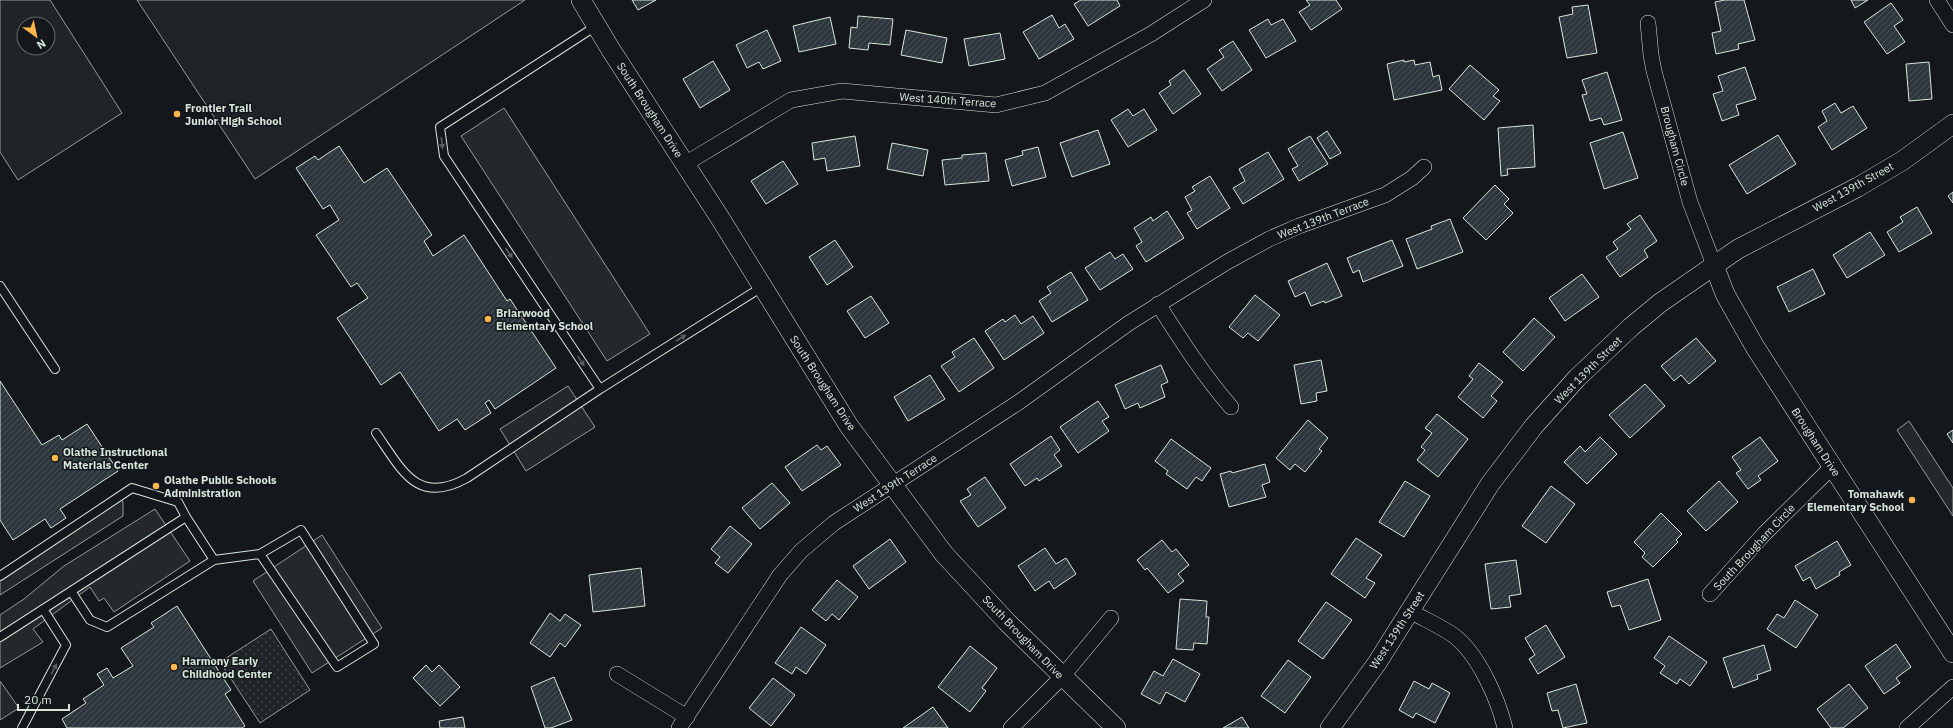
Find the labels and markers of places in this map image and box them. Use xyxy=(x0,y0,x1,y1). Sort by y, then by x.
place label: Frontier Trail Junior High School xyxy=(185,101,282,128)
marker: Frontier Trail Junior High School xyxy=(172,109,182,119)
place label: Briarwood Elementary School xyxy=(496,306,594,333)
marker: Briarwood Elementary School xyxy=(483,314,493,324)
place label: Olathe Instructional Materials Center xyxy=(63,445,168,472)
marker: Olathe Instructional Materials Center xyxy=(50,453,60,463)
place label: Olathe Public Schools Administration xyxy=(164,473,277,500)
marker: Olathe Public Schools Administration xyxy=(151,481,161,491)
place label: Tomahawk Elementary School xyxy=(1807,487,1905,514)
marker: Tomahawk Elementary School xyxy=(1907,495,1917,505)
place label: Harmony Early Childhood Center xyxy=(182,654,272,681)
marker: Harmony Early Childhood Center xyxy=(169,662,179,672)

